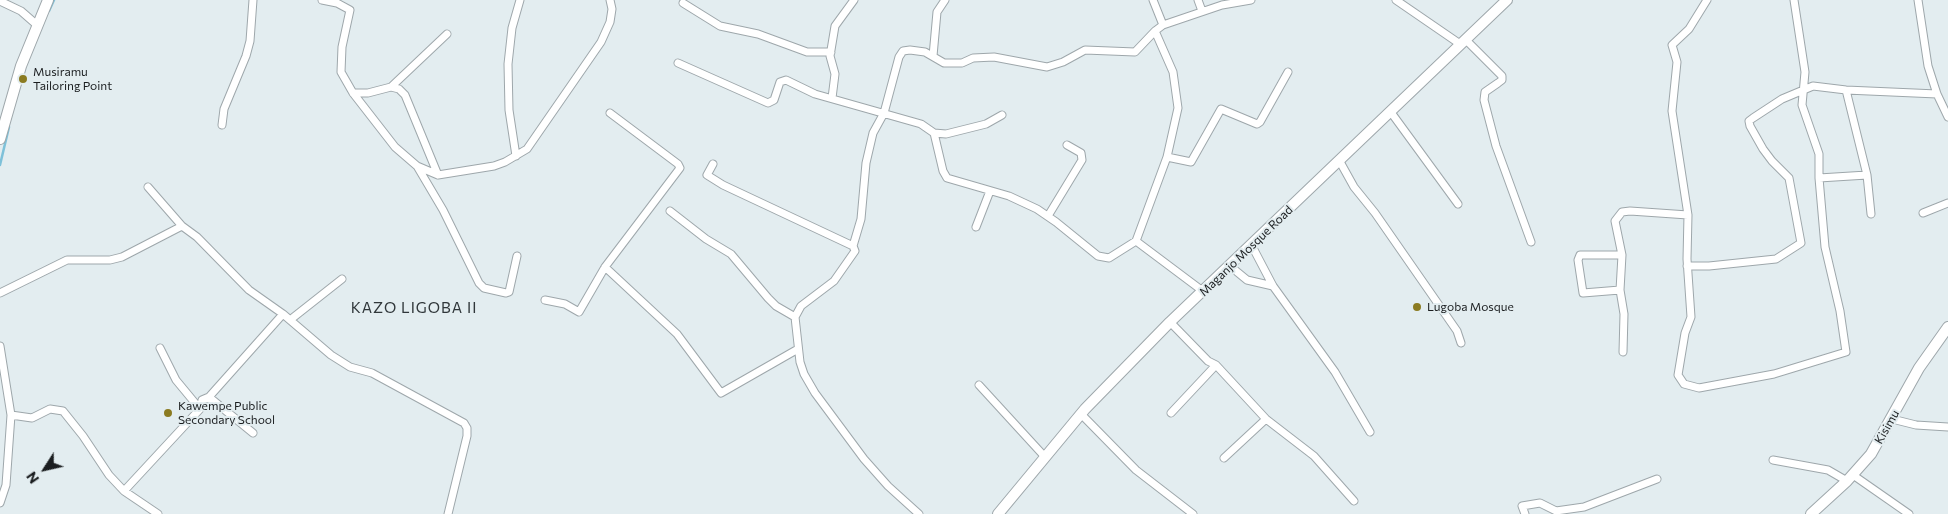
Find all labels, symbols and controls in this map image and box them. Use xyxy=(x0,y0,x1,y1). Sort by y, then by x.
place label: Musiramu Tailoring Point xyxy=(33,65,112,93)
marker: Musiramu Tailoring Point xyxy=(17,73,29,85)
street label: Maganjo Mosque Road xyxy=(1196,203,1296,299)
district label: KAZO LIGOBA II xyxy=(349,299,479,317)
place label: Lugoba Mosque xyxy=(1427,300,1514,314)
marker: Lugoba Mosque xyxy=(1411,301,1423,313)
place label: Kawempe Public Secondary School xyxy=(178,399,275,427)
marker: Kawempe Public Secondary School xyxy=(162,407,174,419)
street label: Kisimu xyxy=(1872,407,1902,447)
north arrow xyxy=(20,444,70,494)
text: N xyxy=(22,469,42,487)

